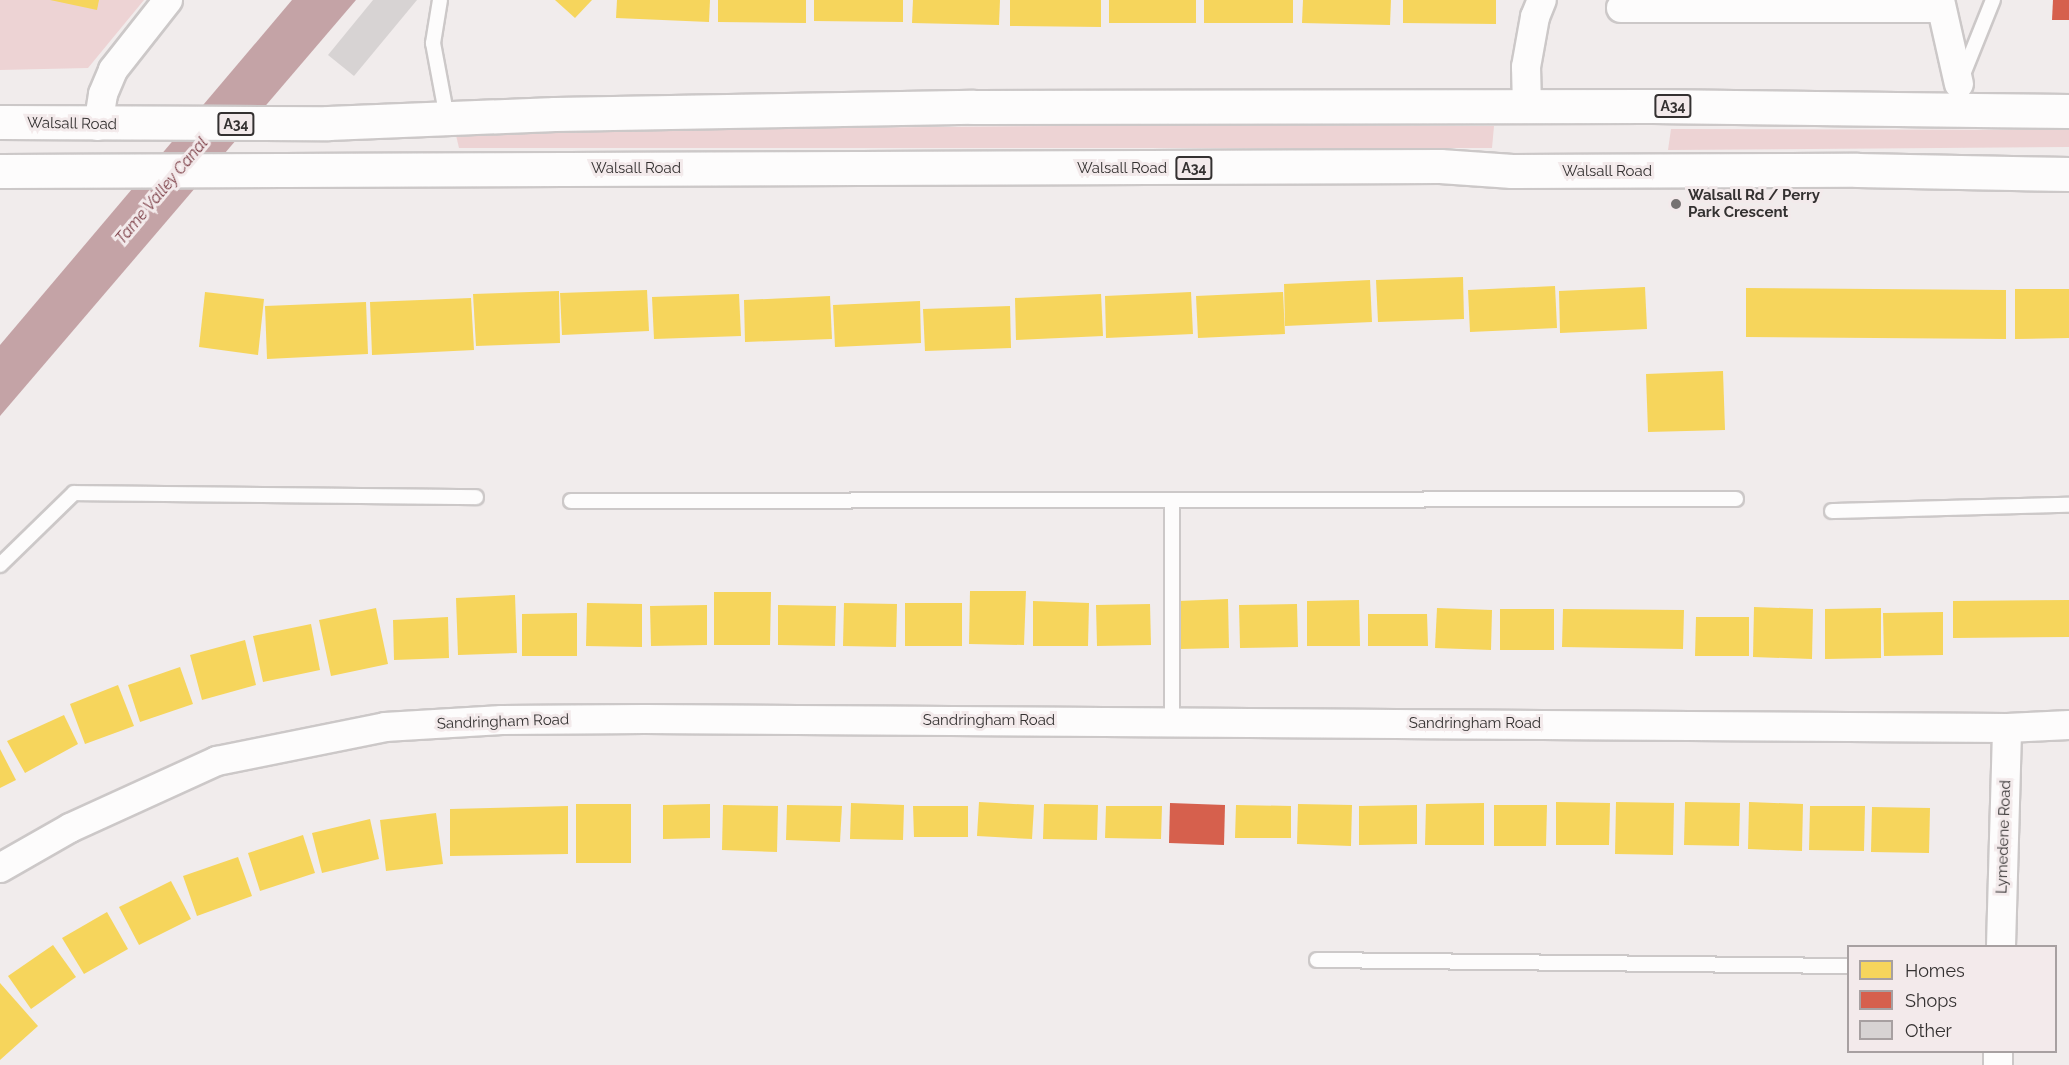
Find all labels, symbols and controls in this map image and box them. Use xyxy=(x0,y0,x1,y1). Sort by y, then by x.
road number: A34 xyxy=(1654,95,1692,117)
road number: A34 xyxy=(216,113,256,135)
street label: Walsall Road xyxy=(27,114,117,134)
water label: Tame Valley Canal xyxy=(112,133,212,249)
road number: A34 xyxy=(1174,157,1214,179)
street label: Walsall Road xyxy=(591,160,681,178)
street label: Walsall Road xyxy=(1077,160,1167,178)
street label: Walsall Road xyxy=(1562,163,1652,181)
place label: Walsall Rd / Perry Park Crescent xyxy=(1688,186,1821,221)
marker: Walsall Rd / Perry Park Crescent xyxy=(1669,197,1683,211)
street label: Sandringham Road xyxy=(437,711,569,733)
street label: Sandringham Road xyxy=(923,712,1055,730)
street label: Sandringham Road xyxy=(1409,715,1541,733)
street label: Lymedene Road xyxy=(1993,780,2015,894)
legend xyxy=(1847,945,2057,1053)
text: Homes xyxy=(1905,960,1965,981)
text: Shops xyxy=(1905,990,1957,1011)
text: Other xyxy=(1905,1020,1952,1041)

